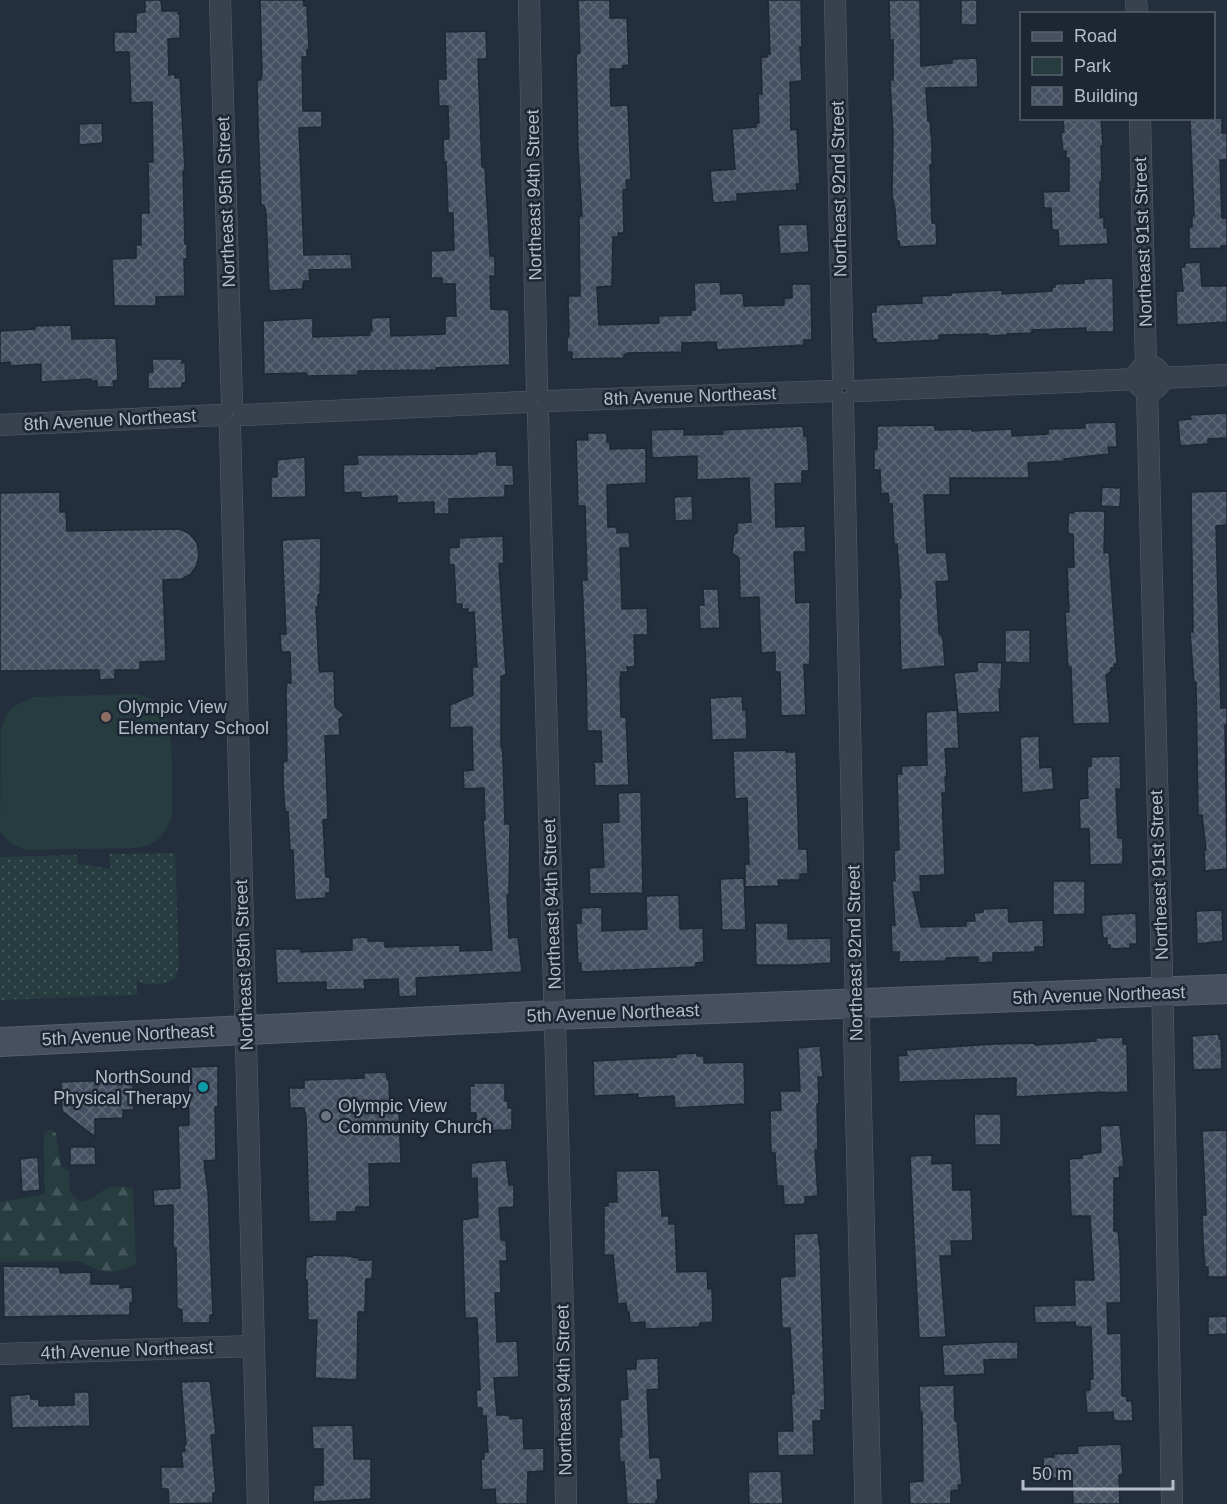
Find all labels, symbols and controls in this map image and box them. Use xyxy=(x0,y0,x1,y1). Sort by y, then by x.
legend xyxy=(1020,12,1215,120)
text: Road xyxy=(1074,26,1117,46)
text: Park xyxy=(1074,56,1112,76)
text: Building xyxy=(1074,86,1138,106)
street label: Northeast 92nd Street xyxy=(827,101,851,277)
street label: Northeast 94th Street xyxy=(523,109,545,281)
street label: Northeast 95th Street xyxy=(213,116,239,288)
street label: Northeast 91st Street xyxy=(1130,157,1156,327)
street label: 8th Avenue Northeast xyxy=(603,383,777,409)
street label: 8th Avenue Northeast xyxy=(23,405,197,435)
place label: Olympic View Elementary School xyxy=(118,697,269,738)
marker: Olympic View Elementary School xyxy=(99,710,113,724)
street label: Northeast 91st Street xyxy=(1146,790,1172,960)
street label: Northeast 94th Street xyxy=(539,818,565,990)
street label: Northeast 92nd Street xyxy=(843,865,867,1041)
street label: Northeast 95th Street xyxy=(231,879,257,1051)
street label: 5th Avenue Northeast xyxy=(1012,982,1186,1008)
street label: 5th Avenue Northeast xyxy=(526,1000,700,1026)
street label: 5th Avenue Northeast xyxy=(41,1020,215,1050)
place label: NorthSound Physical Therapy xyxy=(53,1067,191,1108)
marker: NorthSound Physical Therapy xyxy=(196,1080,210,1094)
place label: Olympic View Community Church xyxy=(338,1096,492,1137)
marker: Olympic View Community Church xyxy=(319,1109,333,1123)
street label: Northeast 94th Street xyxy=(553,1304,575,1476)
street label: 4th Avenue Northeast xyxy=(40,1337,214,1363)
scale bar xyxy=(1023,1453,1173,1491)
text: 50 m xyxy=(1032,1464,1072,1484)

